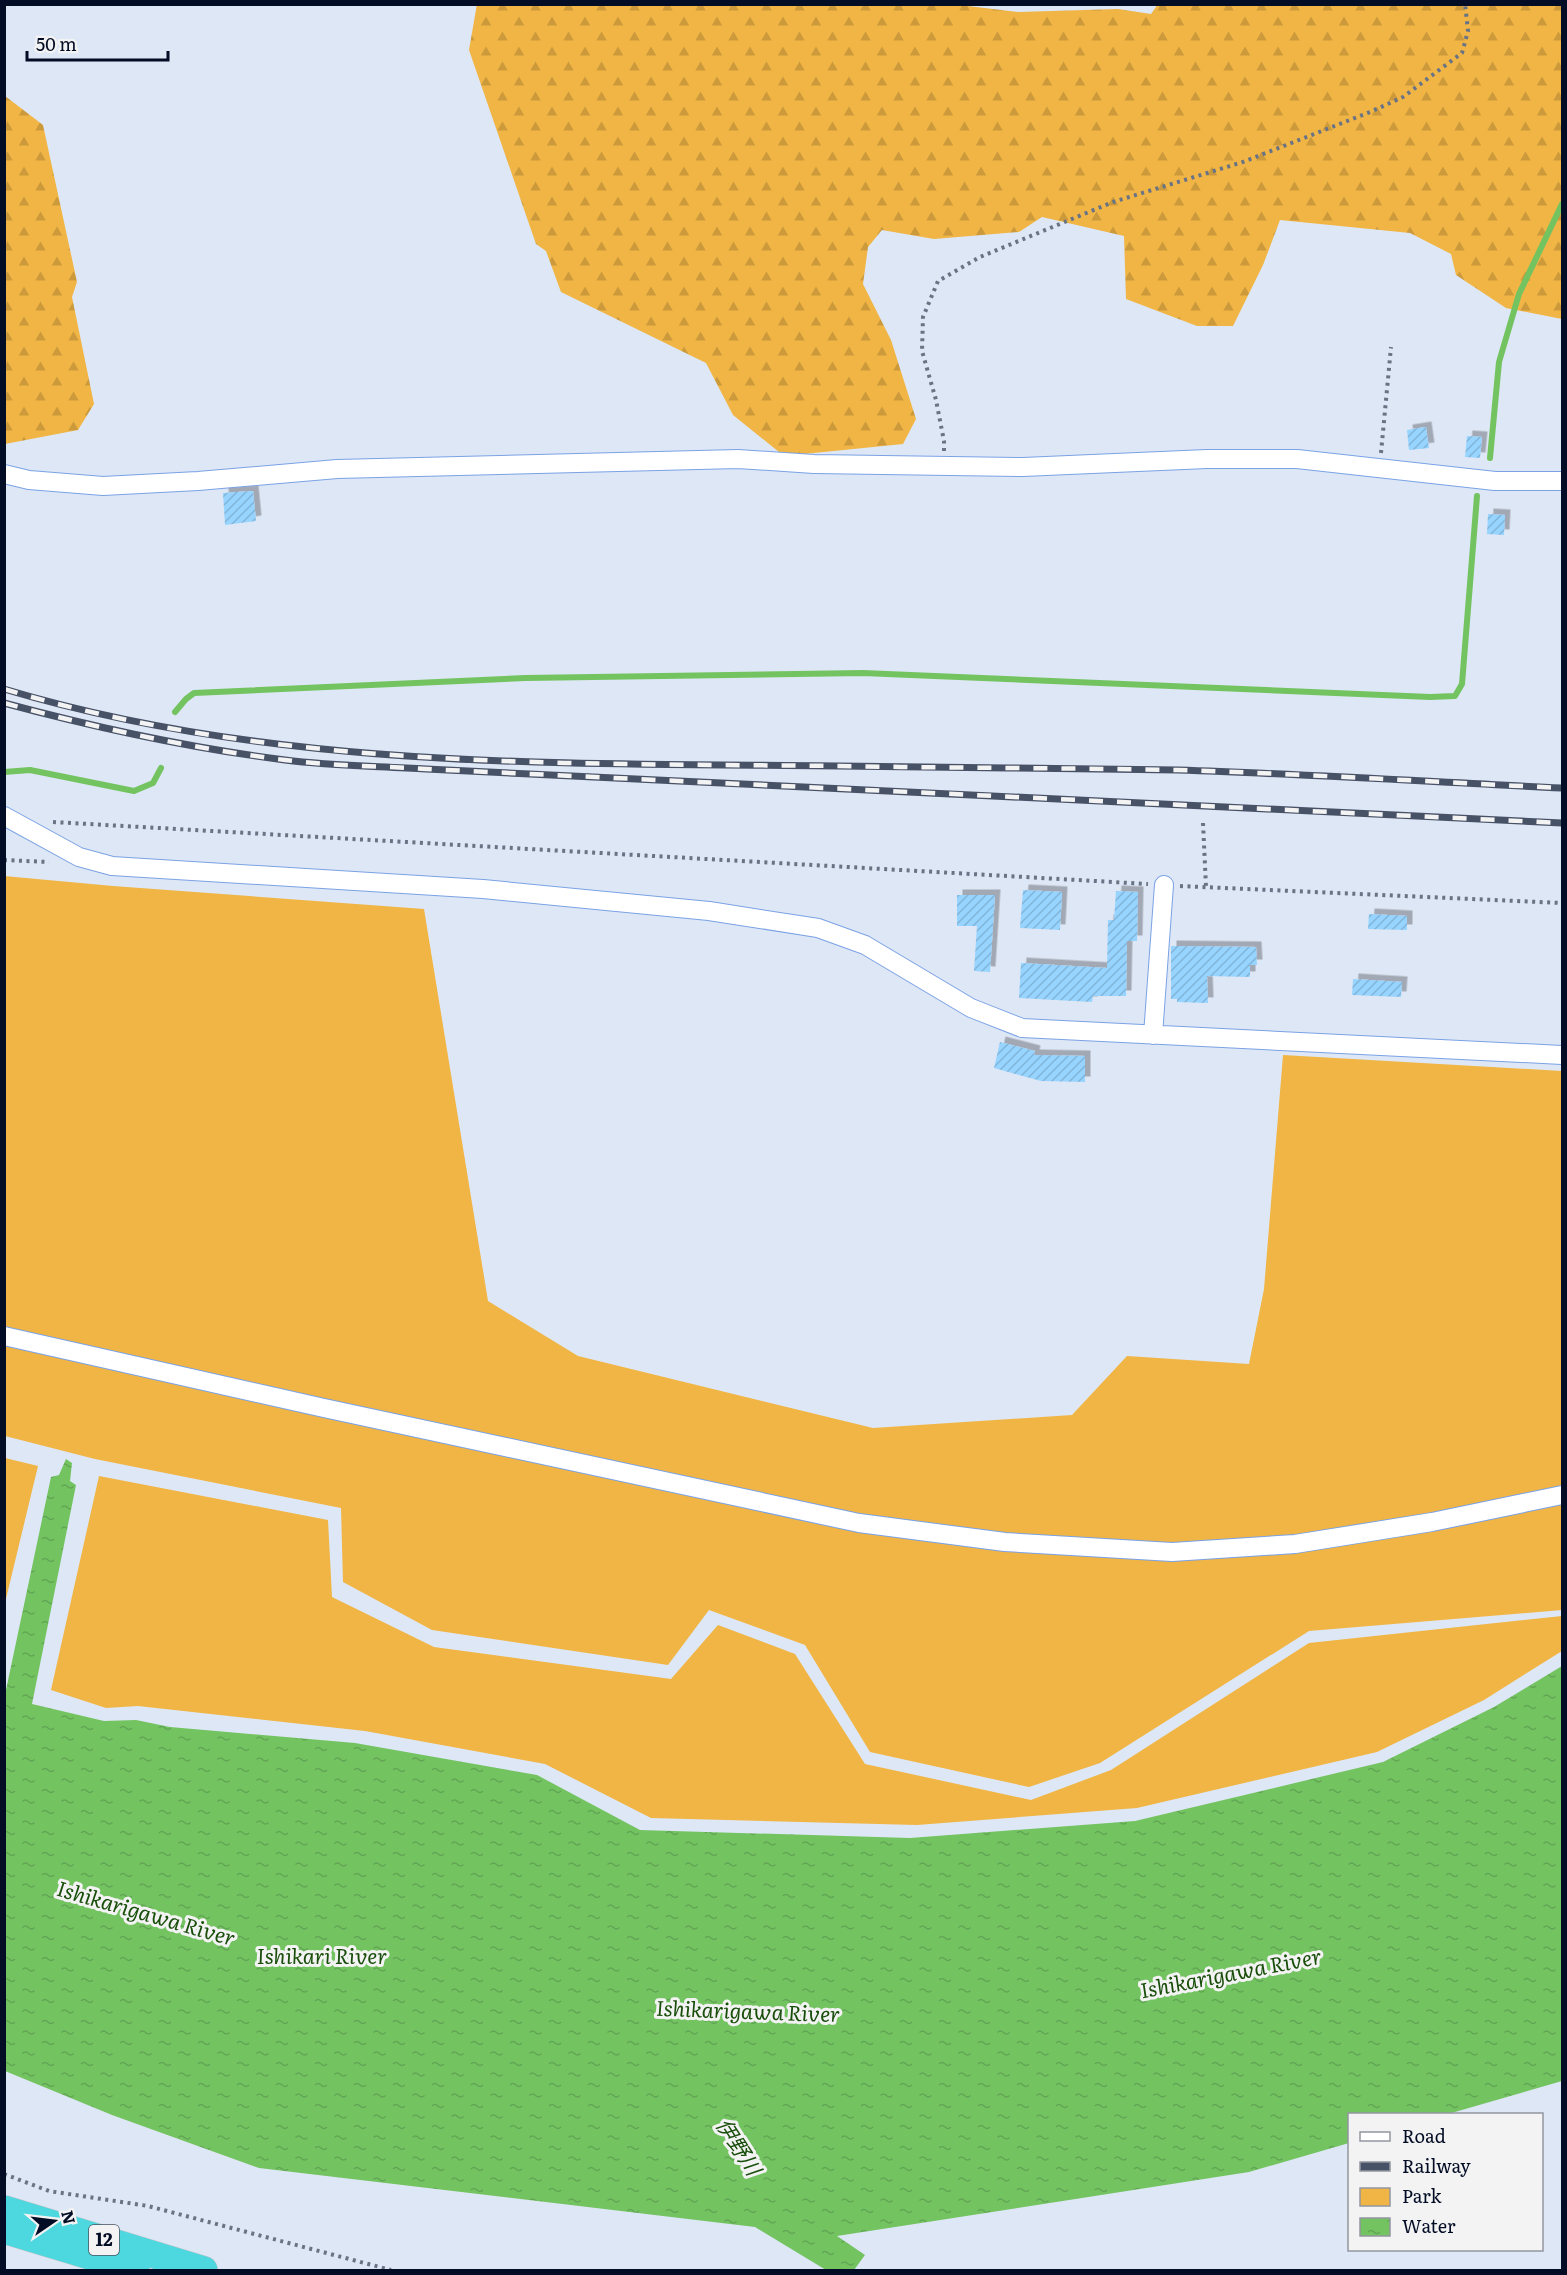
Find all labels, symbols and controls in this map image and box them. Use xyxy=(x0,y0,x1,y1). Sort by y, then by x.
scale bar xyxy=(27,24,168,62)
text: 50 m xyxy=(36,30,77,57)
water label: Ishikarigawa River xyxy=(54,1871,240,1952)
water label: Ishikari River xyxy=(257,1939,387,1970)
water label: Ishikarigawa River xyxy=(1137,1939,1324,2004)
water label: Ishikarigawa River xyxy=(656,1991,841,2028)
water label: 伊野川 xyxy=(710,2111,771,2182)
legend xyxy=(1348,2113,1543,2251)
text: Road xyxy=(1402,2122,1446,2149)
text: Railway xyxy=(1402,2152,1471,2179)
text: Park xyxy=(1402,2182,1443,2209)
north arrow xyxy=(24,2191,84,2251)
text: N xyxy=(56,2208,83,2227)
text: Water xyxy=(1402,2212,1456,2239)
road number: 12 xyxy=(89,2225,119,2255)

